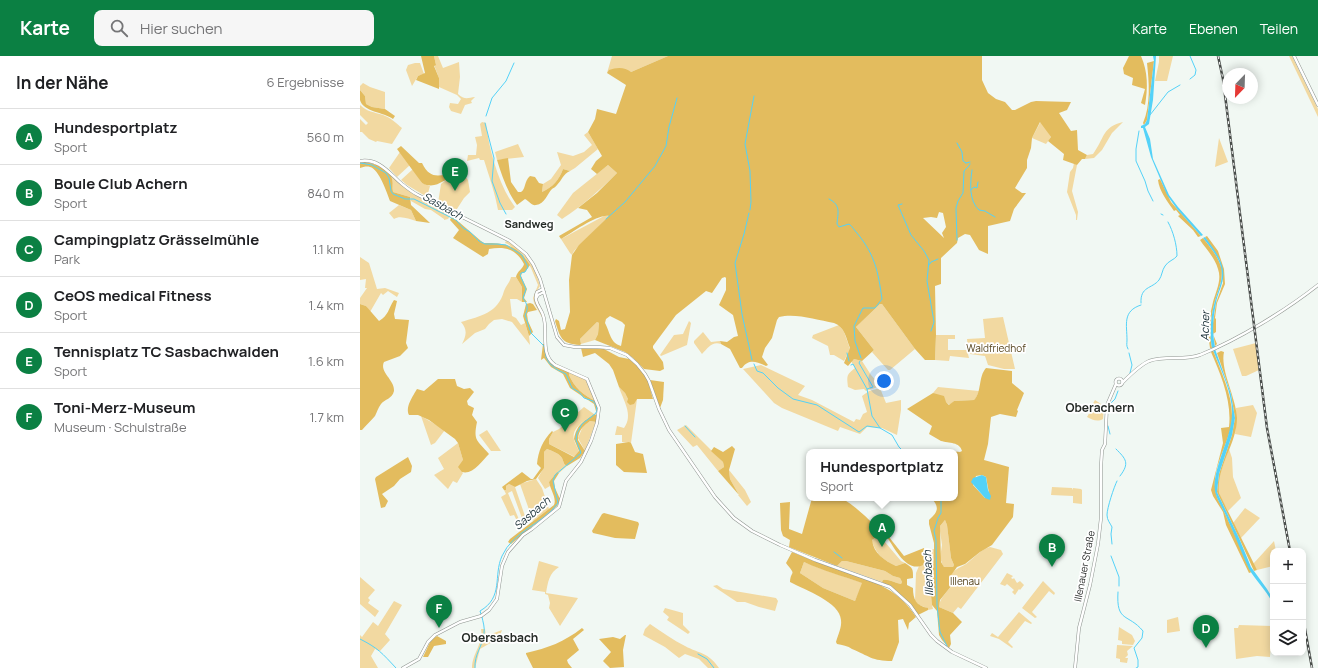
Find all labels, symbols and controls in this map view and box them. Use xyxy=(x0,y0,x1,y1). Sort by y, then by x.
search box xyxy=(94,10,374,46)
text: Karte xyxy=(20,15,70,41)
icon: search xyxy=(108,17,130,39)
text: Hier suchen xyxy=(140,18,222,39)
text: Karte xyxy=(1132,19,1167,38)
text: Ebenen xyxy=(1189,19,1238,38)
text: Teilen xyxy=(1260,19,1298,38)
north arrow xyxy=(1222,68,1258,104)
text: In der Nähe xyxy=(16,71,109,94)
text: 6 Ergebnisse xyxy=(267,73,344,91)
text: Hundesportplatz xyxy=(54,117,177,138)
text: A xyxy=(25,128,33,146)
text: 560 m xyxy=(307,128,344,146)
text: Sport xyxy=(54,138,87,156)
pin: E xyxy=(442,158,468,191)
text: Boule Club Achern xyxy=(54,173,188,194)
text: B xyxy=(25,184,33,202)
text: 840 m xyxy=(307,184,344,202)
water label: Sasbach xyxy=(420,188,466,223)
text: Sport xyxy=(54,194,87,212)
district label: Sandweg xyxy=(504,216,554,231)
text: Campingplatz Grässelmühle xyxy=(54,229,259,250)
text: C xyxy=(24,240,34,258)
text: 1.1 km xyxy=(313,240,344,258)
text: Park xyxy=(54,250,80,268)
text: CeOS medical Fitness xyxy=(54,285,212,306)
text: D xyxy=(24,296,34,314)
text: 1.4 km xyxy=(308,296,344,314)
text: Sport xyxy=(54,306,87,324)
water label: Acher xyxy=(1197,309,1212,341)
text: Tennisplatz TC Sasbachwalden xyxy=(54,341,279,362)
park label: Waldfriedhof xyxy=(966,341,1026,355)
text: E xyxy=(25,352,33,370)
text: 1.6 km xyxy=(308,352,344,370)
text: Sport xyxy=(54,362,87,380)
your location xyxy=(874,371,894,391)
text: Toni-Merz-Museum xyxy=(54,397,195,418)
pin: C xyxy=(552,399,578,432)
district label: Oberachern xyxy=(1065,399,1135,416)
text: F xyxy=(26,408,32,426)
text: 1.7 km xyxy=(310,408,344,426)
text: Museum · Schulstraße xyxy=(54,418,187,436)
popup xyxy=(806,449,958,501)
text: Hundesportplatz xyxy=(820,456,944,477)
text: Sport xyxy=(820,477,854,495)
water label: Sasbach xyxy=(510,492,554,533)
pin: A xyxy=(869,514,895,547)
street label: Illenauer Straße xyxy=(1070,529,1098,603)
pin: B xyxy=(1039,534,1065,567)
map controls xyxy=(1270,548,1306,656)
button: + xyxy=(1270,548,1306,584)
water label: Illenbach xyxy=(919,549,936,596)
park label: Illenau xyxy=(950,574,980,588)
button: − xyxy=(1270,584,1306,620)
pin: F xyxy=(426,595,452,628)
pin: D xyxy=(1193,615,1219,648)
button: layers xyxy=(1270,620,1306,656)
district label: Obersasbach xyxy=(462,629,538,646)

